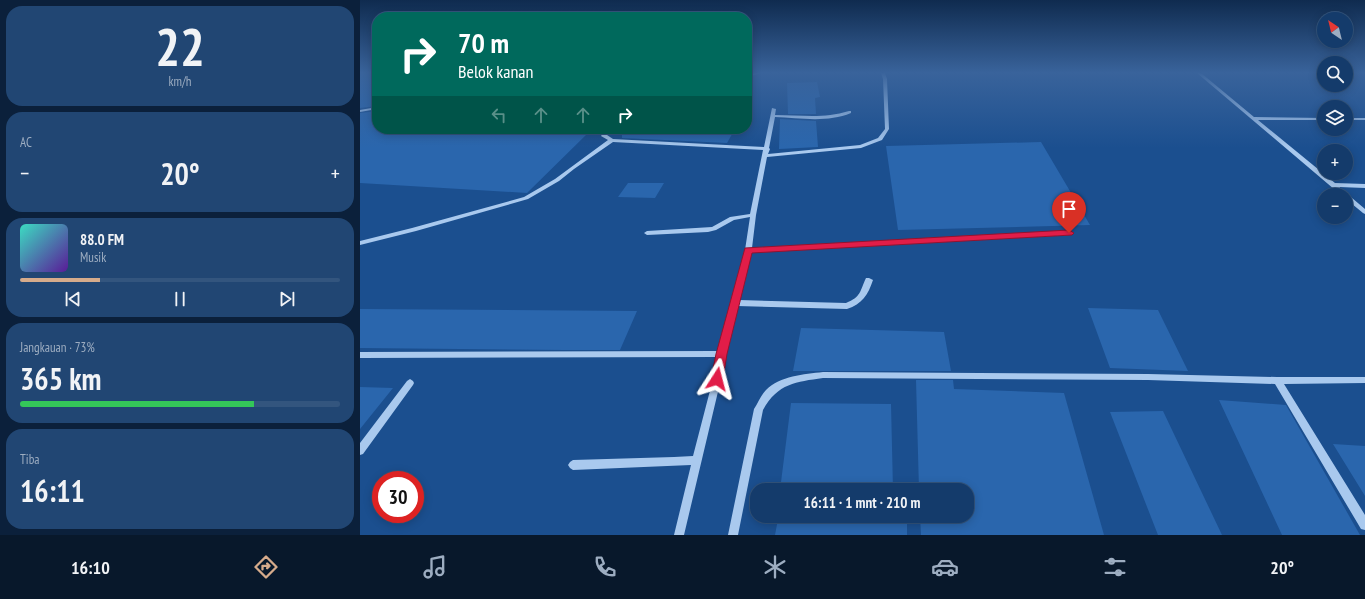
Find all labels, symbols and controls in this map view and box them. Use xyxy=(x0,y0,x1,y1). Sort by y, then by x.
north arrow xyxy=(1317,12,1353,48)
map controls xyxy=(1317,12,1353,224)
text: 22 xyxy=(155,13,205,80)
text: 70 m xyxy=(458,24,509,61)
icon: right xyxy=(392,28,444,80)
button: search xyxy=(1317,56,1353,92)
text: Belok kanan xyxy=(458,60,533,83)
text: km/h xyxy=(168,73,192,90)
button: layers xyxy=(1317,100,1353,136)
icon: left xyxy=(488,104,510,126)
icon: ahead xyxy=(530,104,552,126)
icon: ahead xyxy=(572,104,594,126)
icon: right xyxy=(614,104,636,126)
text: AC xyxy=(20,134,32,151)
button: + xyxy=(1317,144,1353,180)
text: 20° xyxy=(160,154,200,193)
text: − xyxy=(20,159,29,187)
text: + xyxy=(331,159,340,187)
button: − xyxy=(1317,188,1353,224)
pin xyxy=(1052,192,1086,233)
icon: arrive xyxy=(1058,198,1080,220)
text: 88.0 FM xyxy=(80,230,124,249)
text: Musik xyxy=(80,249,106,266)
icon: previous xyxy=(62,288,84,310)
icon: pause xyxy=(169,288,191,310)
icon: next xyxy=(276,288,298,310)
text: Jangkauan · 73% xyxy=(20,339,95,356)
position arrow xyxy=(696,358,738,400)
text: 365 km xyxy=(20,359,101,398)
text: Tiba xyxy=(20,451,39,468)
text: 16:11 xyxy=(20,471,85,510)
speed limit sign: 30 xyxy=(372,471,424,523)
text: 16:11 · 1 mnt · 210 m xyxy=(804,493,920,512)
icon: directions xyxy=(252,553,280,581)
icon: music xyxy=(421,553,449,581)
icon: phone xyxy=(591,553,619,581)
icon: climate xyxy=(761,553,789,581)
icon: car xyxy=(931,553,959,581)
icon: filters xyxy=(1101,553,1129,581)
text: 16:10 xyxy=(71,556,110,579)
text: 20° xyxy=(1270,556,1294,579)

